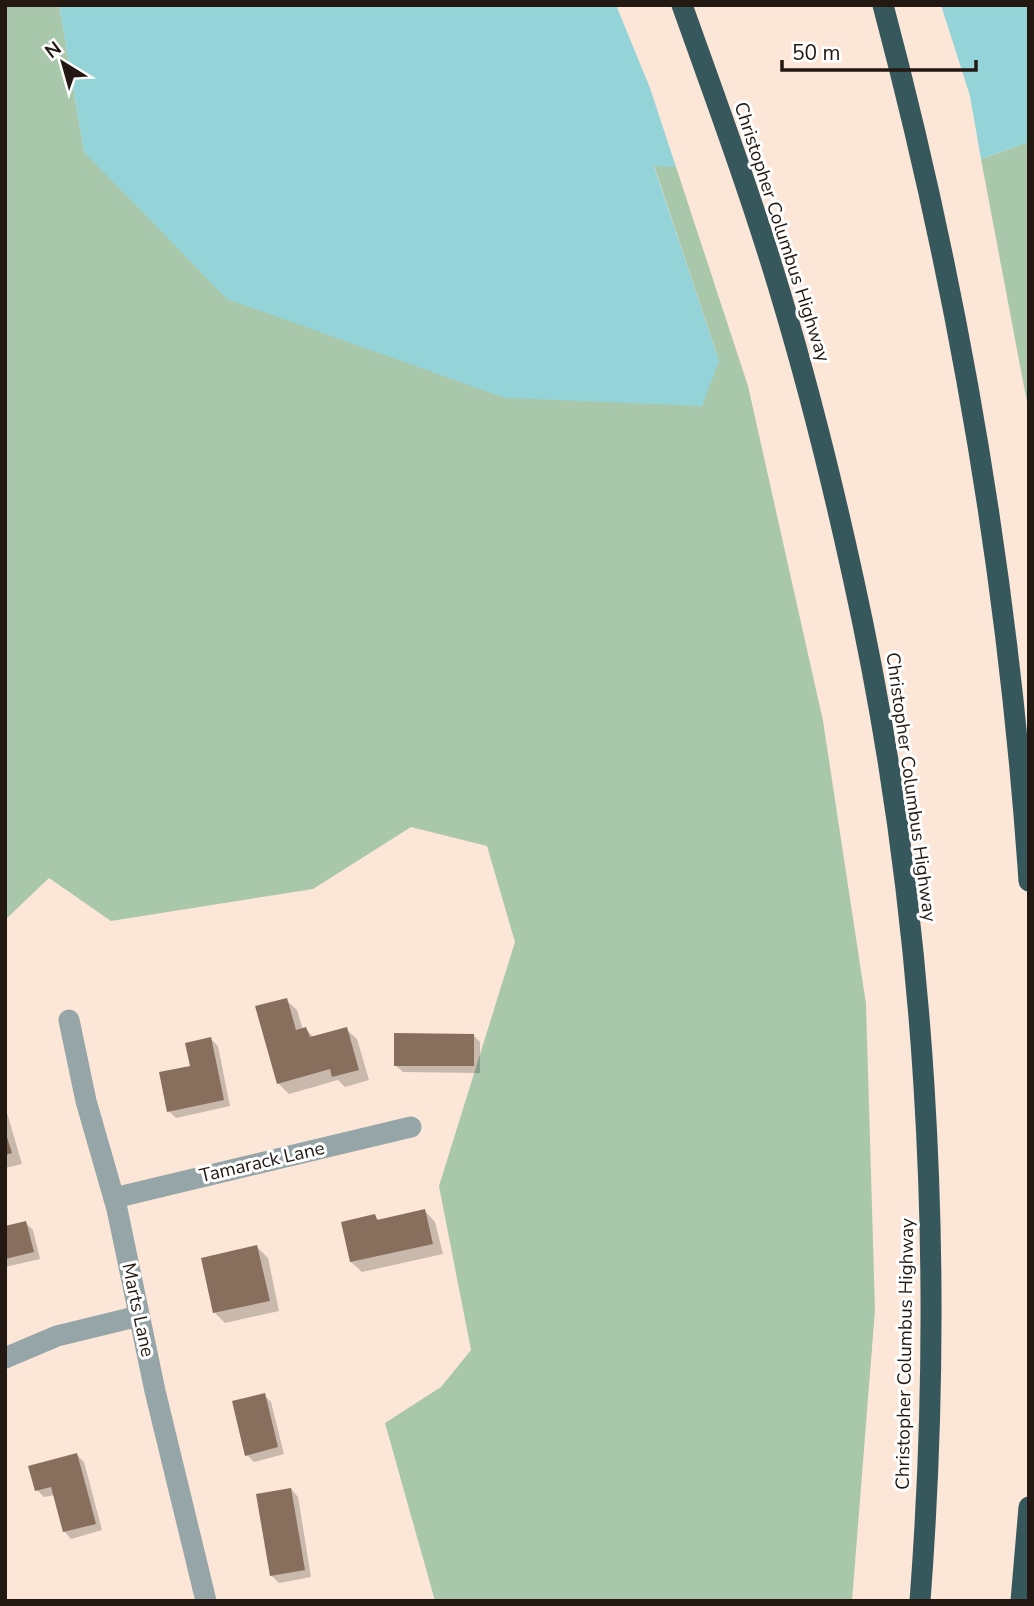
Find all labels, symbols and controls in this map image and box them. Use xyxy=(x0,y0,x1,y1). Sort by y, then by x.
north arrow xyxy=(28,28,98,98)
scale bar xyxy=(782,28,976,72)
text: N xyxy=(40,36,67,65)
text: 50 m xyxy=(792,39,841,67)
street label: Christopher Columbus Highway xyxy=(728,99,836,365)
street label: Christopher Columbus Highway xyxy=(879,651,943,924)
street label: Tamarack Lane xyxy=(197,1135,327,1189)
street label: Christopher Columbus Highway xyxy=(890,1218,920,1490)
street label: Marts Lane xyxy=(115,1261,161,1359)

